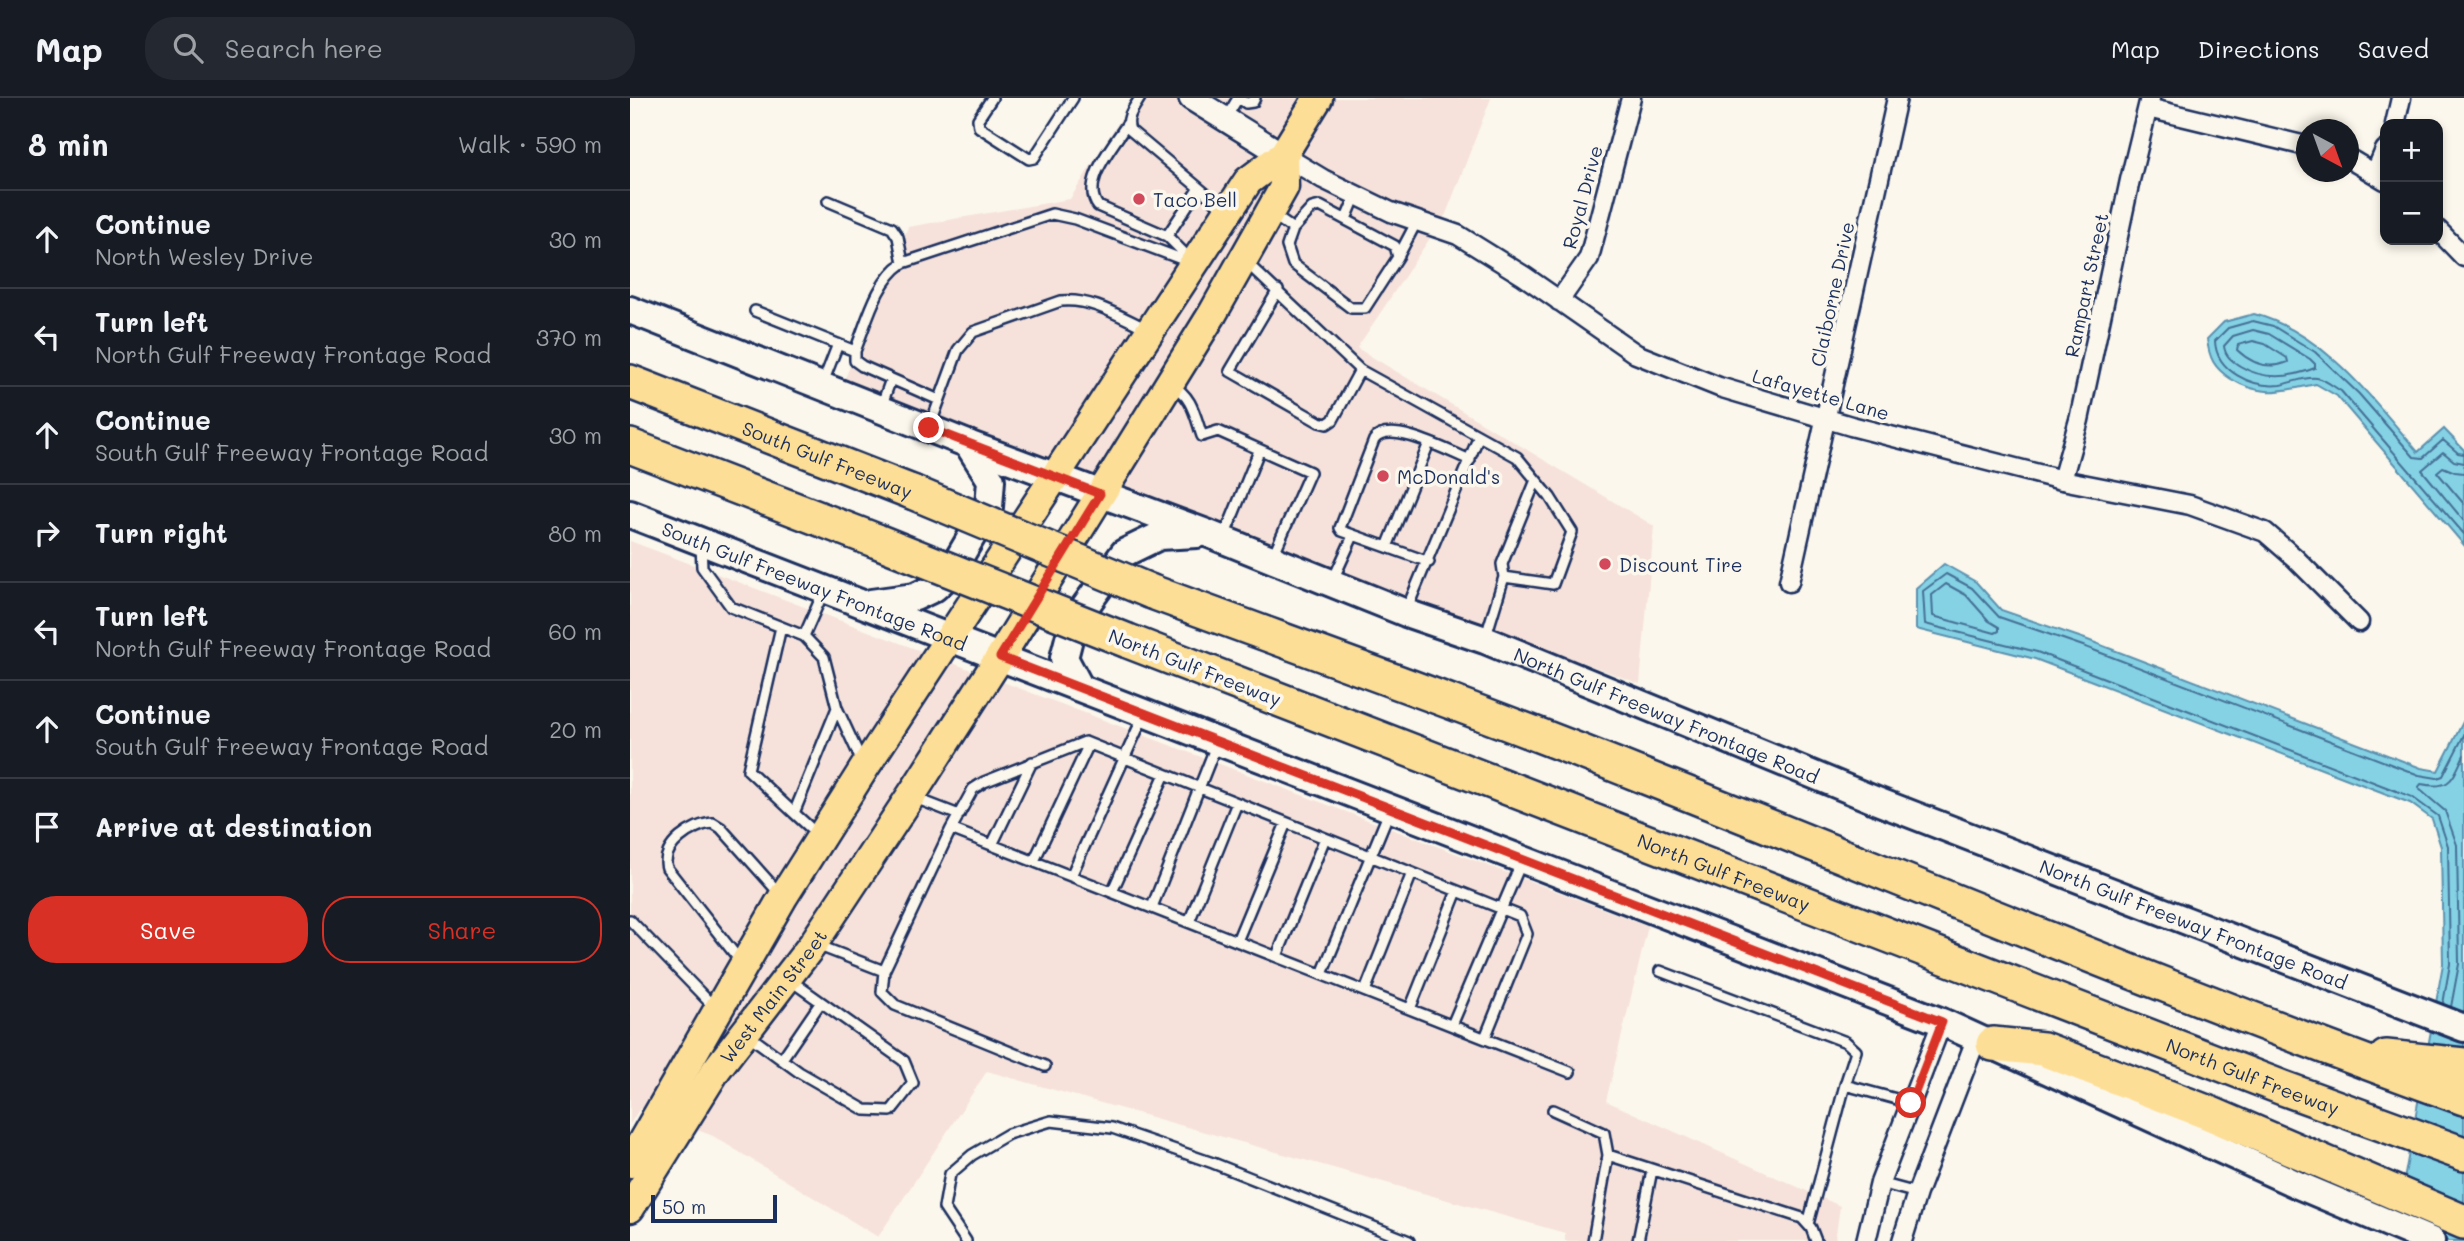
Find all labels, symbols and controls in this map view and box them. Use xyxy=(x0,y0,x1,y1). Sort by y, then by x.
search box xyxy=(145,17,635,80)
text: Map xyxy=(35,27,103,70)
icon: search xyxy=(169,29,207,67)
text: Search here xyxy=(225,31,383,65)
text: Map xyxy=(2111,33,2160,64)
text: Directions xyxy=(2198,33,2320,64)
text: Saved xyxy=(2358,33,2429,64)
north arrow xyxy=(2296,119,2359,182)
map controls xyxy=(2380,119,2443,245)
button: + xyxy=(2380,119,2443,182)
text: 8 min xyxy=(28,124,109,164)
text: Walk · 590 m xyxy=(458,129,602,159)
street label: Royal Drive xyxy=(1556,142,1608,252)
button: − xyxy=(2380,182,2443,245)
place label: Taco Bell xyxy=(1153,187,1237,212)
marker: Taco Bell xyxy=(1131,191,1147,207)
text: Continue xyxy=(95,207,211,241)
street label: Rampart Street xyxy=(2058,210,2114,360)
street label: Claiborne Drive xyxy=(1804,219,1860,369)
icon: ahead xyxy=(28,220,66,258)
text: 30 m xyxy=(549,224,602,254)
text: North Wesley Drive xyxy=(95,241,313,271)
text: Turn left xyxy=(95,305,208,339)
icon: left xyxy=(28,318,66,356)
text: 370 m xyxy=(536,322,602,352)
text: North Gulf Freeway Frontage Road xyxy=(95,339,491,369)
street label: Lafayette Lane xyxy=(1750,362,1892,426)
text: Continue xyxy=(95,403,211,437)
route end xyxy=(913,412,944,443)
street label: South Gulf Freeway xyxy=(739,415,916,503)
icon: ahead xyxy=(28,416,66,454)
text: 30 m xyxy=(549,420,602,450)
text: South Gulf Freeway Frontage Road xyxy=(95,437,488,467)
place label: McDonald's xyxy=(1397,464,1500,489)
marker: McDonald's xyxy=(1375,468,1391,484)
icon: right xyxy=(28,514,66,552)
street label: South Gulf Freeway Frontage Road xyxy=(659,515,971,656)
text: Turn right xyxy=(95,516,228,550)
text: 80 m xyxy=(548,518,602,548)
place label: Discount Tire xyxy=(1619,552,1743,577)
marker: Discount Tire xyxy=(1597,556,1613,572)
text: Turn left xyxy=(95,599,208,633)
icon: left xyxy=(28,612,66,650)
text: 60 m xyxy=(548,616,602,646)
street label: North Gulf Freeway xyxy=(1105,623,1285,711)
text: North Gulf Freeway Frontage Road xyxy=(95,633,491,663)
street label: North Gulf Freeway Frontage Road xyxy=(1510,641,1823,788)
text: Continue xyxy=(95,697,211,731)
icon: ahead xyxy=(28,710,66,748)
text: 20 m xyxy=(549,714,602,744)
text: South Gulf Freeway Frontage Road xyxy=(95,731,488,761)
icon: arrive xyxy=(28,808,66,846)
text: Arrive at destination xyxy=(95,810,372,844)
street label: North Gulf Freeway xyxy=(1634,827,1814,916)
street label: North Gulf Freeway Frontage Road xyxy=(2036,853,2351,994)
button: Save xyxy=(28,896,308,963)
button: Share xyxy=(322,896,602,963)
street label: West Main Street xyxy=(714,924,832,1068)
street label: North Gulf Freeway xyxy=(2163,1032,2343,1120)
route start xyxy=(1895,1087,1926,1118)
scale bar xyxy=(651,1192,777,1224)
text: 50 m xyxy=(662,1194,706,1219)

